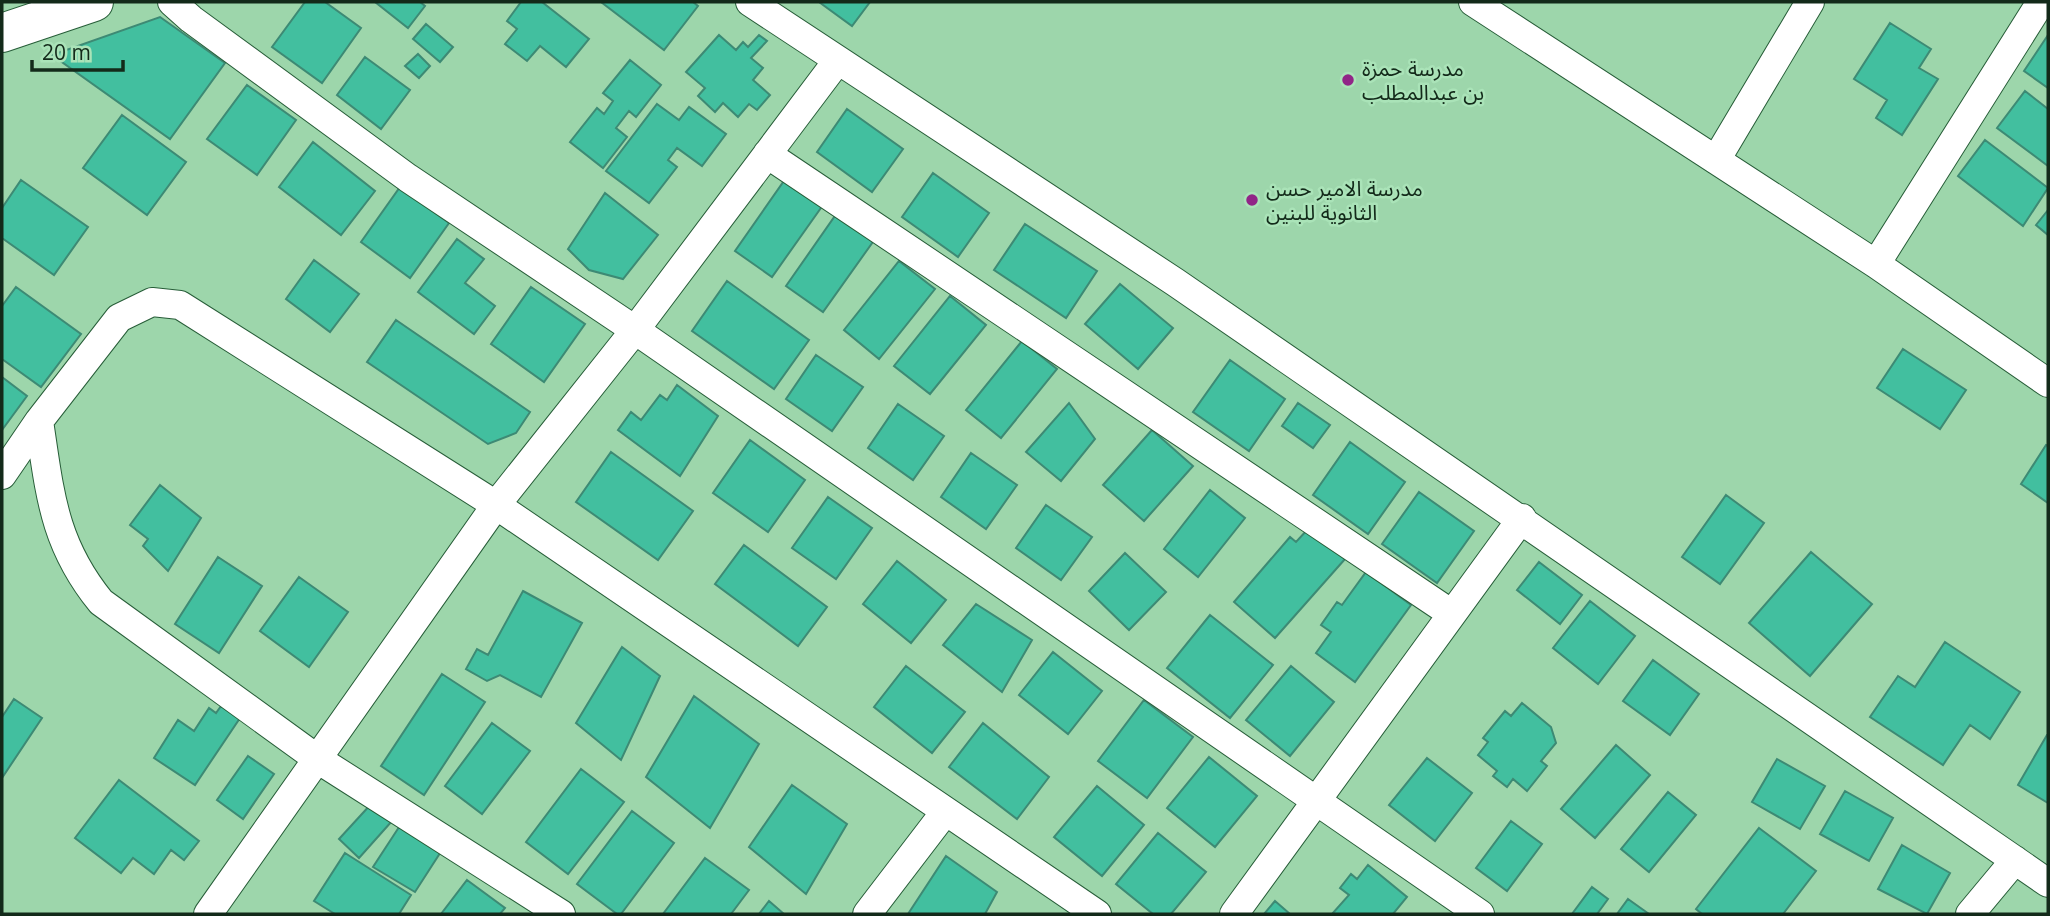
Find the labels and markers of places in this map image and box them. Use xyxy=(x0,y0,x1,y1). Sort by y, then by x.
place label: مدرسة حمزة بن عبدالمطلب xyxy=(1362,54,1484,106)
marker: مدرسة حمزة بن عبدالمطلب xyxy=(1340,72,1356,88)
place label: مدرسة الامير حسن الثانوية للبنين xyxy=(1266,174,1423,226)
marker: مدرسة الامير حسن الثانوية للبنين xyxy=(1244,192,1260,208)

